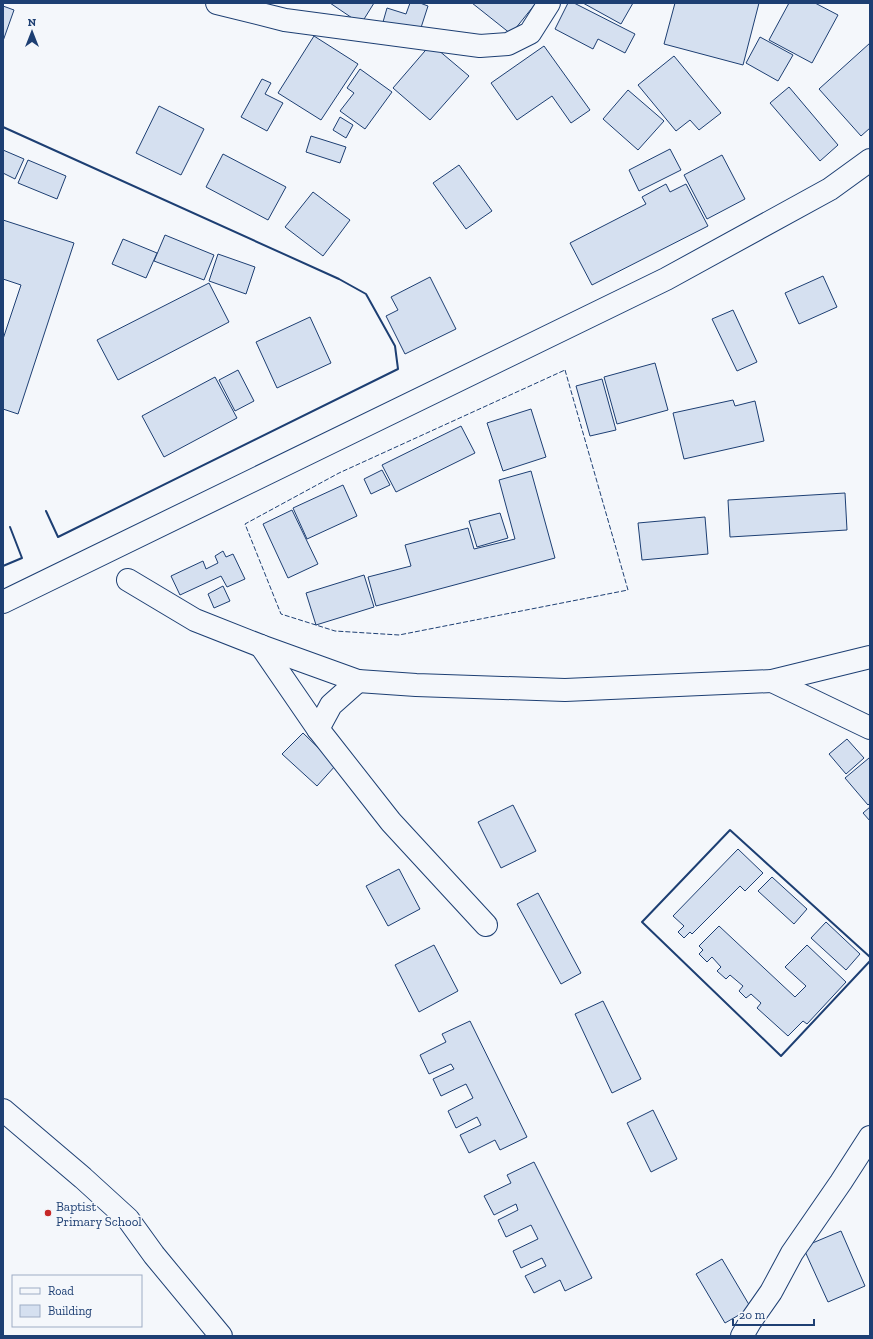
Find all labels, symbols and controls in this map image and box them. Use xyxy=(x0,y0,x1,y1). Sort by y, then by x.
north arrow xyxy=(12,12,52,52)
text: N xyxy=(28,16,37,29)
place label: Baptist Primary School xyxy=(56,1199,142,1229)
marker: Baptist Primary School xyxy=(43,1208,53,1218)
legend xyxy=(12,1275,142,1327)
text: Road xyxy=(48,1284,74,1298)
scale bar xyxy=(733,1301,814,1327)
text: Building xyxy=(48,1304,92,1318)
text: 20 m xyxy=(739,1308,766,1322)

